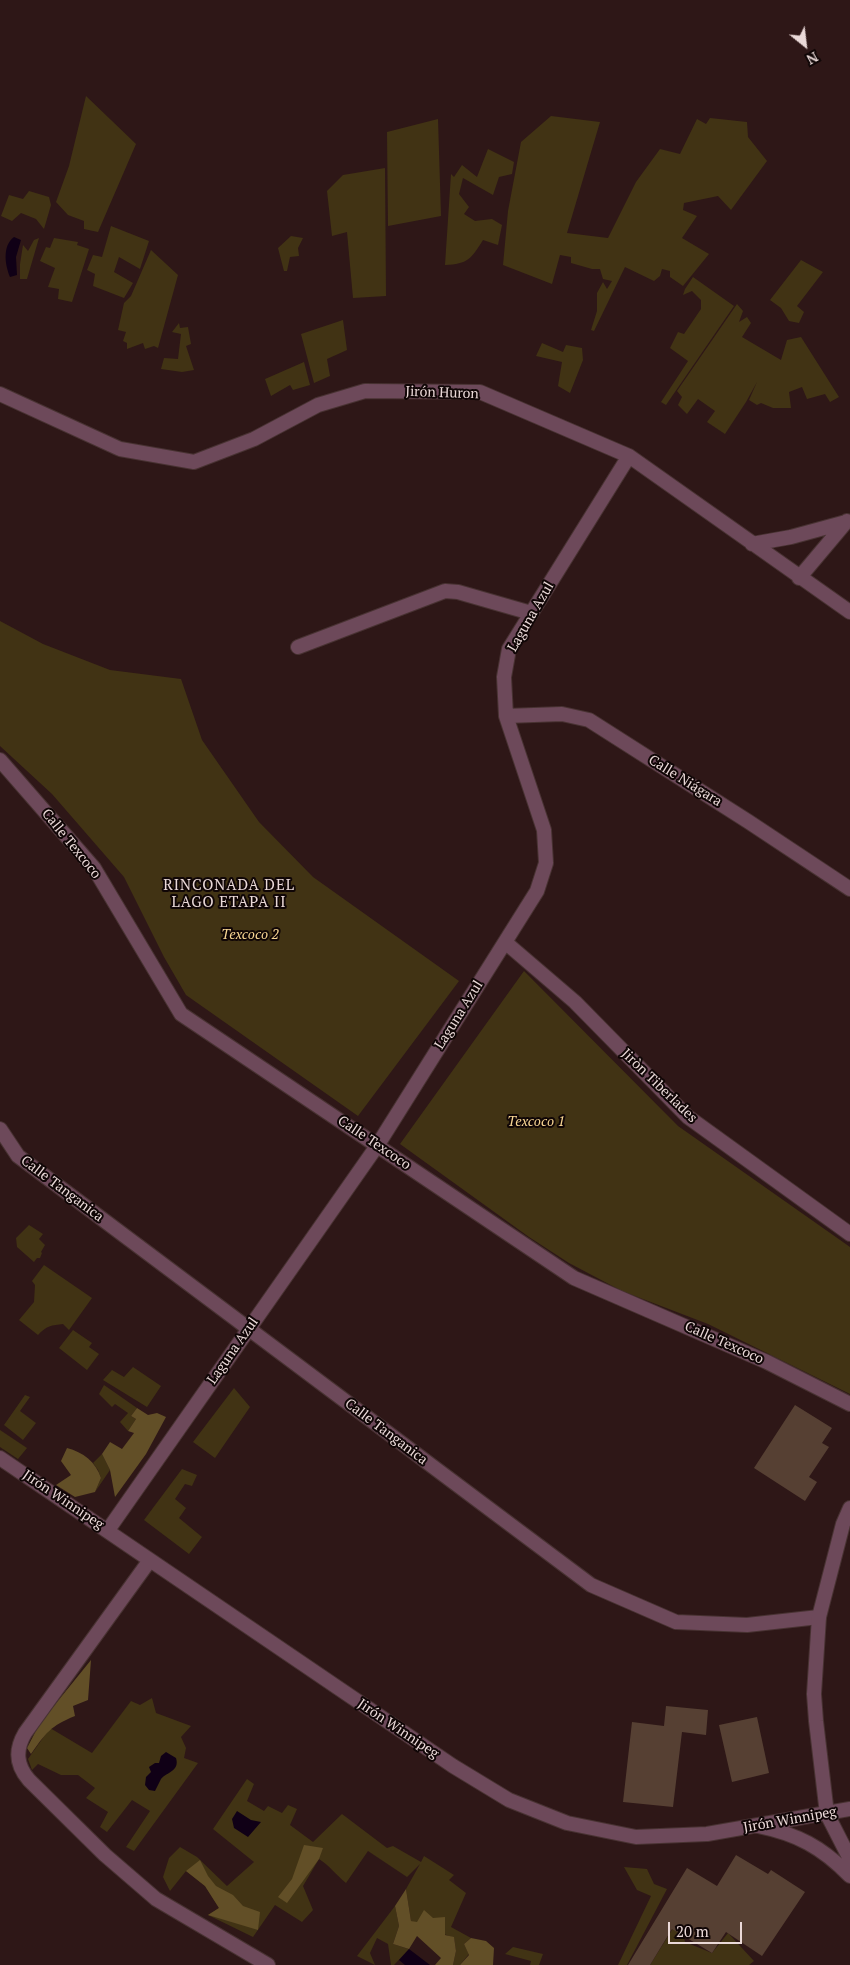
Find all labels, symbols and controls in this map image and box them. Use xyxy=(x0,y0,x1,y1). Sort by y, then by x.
north arrow xyxy=(780,20,830,70)
text: N xyxy=(803,48,822,69)
street label: Jirón Huron xyxy=(405,383,479,403)
street label: Laguna Azul xyxy=(504,579,558,655)
street label: Calle Niágara xyxy=(645,752,725,810)
street label: Calle Texcoco xyxy=(38,806,104,882)
district label: RINCONADA DEL LAGO ETAPA II xyxy=(162,877,296,912)
park label: Texcoco 2 xyxy=(221,927,279,943)
street label: Laguna Azul xyxy=(431,978,487,1052)
street label: Jiròn Tiberlades xyxy=(618,1046,700,1126)
street label: Calle Texcoco xyxy=(334,1112,414,1174)
park label: Texcoco 1 xyxy=(507,1114,565,1130)
street label: Calle Tanganica xyxy=(17,1152,107,1226)
street label: Laguna Azul xyxy=(204,1314,262,1388)
street label: Calle Texcoco xyxy=(682,1318,766,1368)
street label: Calle Tanganica xyxy=(341,1395,431,1469)
street label: Jirón Winnipeg xyxy=(19,1467,107,1533)
street label: Jirón Winnipeg xyxy=(354,1696,442,1762)
street label: Jirón Winnipeg xyxy=(742,1804,838,1836)
scale bar xyxy=(670,1912,744,1944)
text: 20 m xyxy=(676,1921,709,1941)

